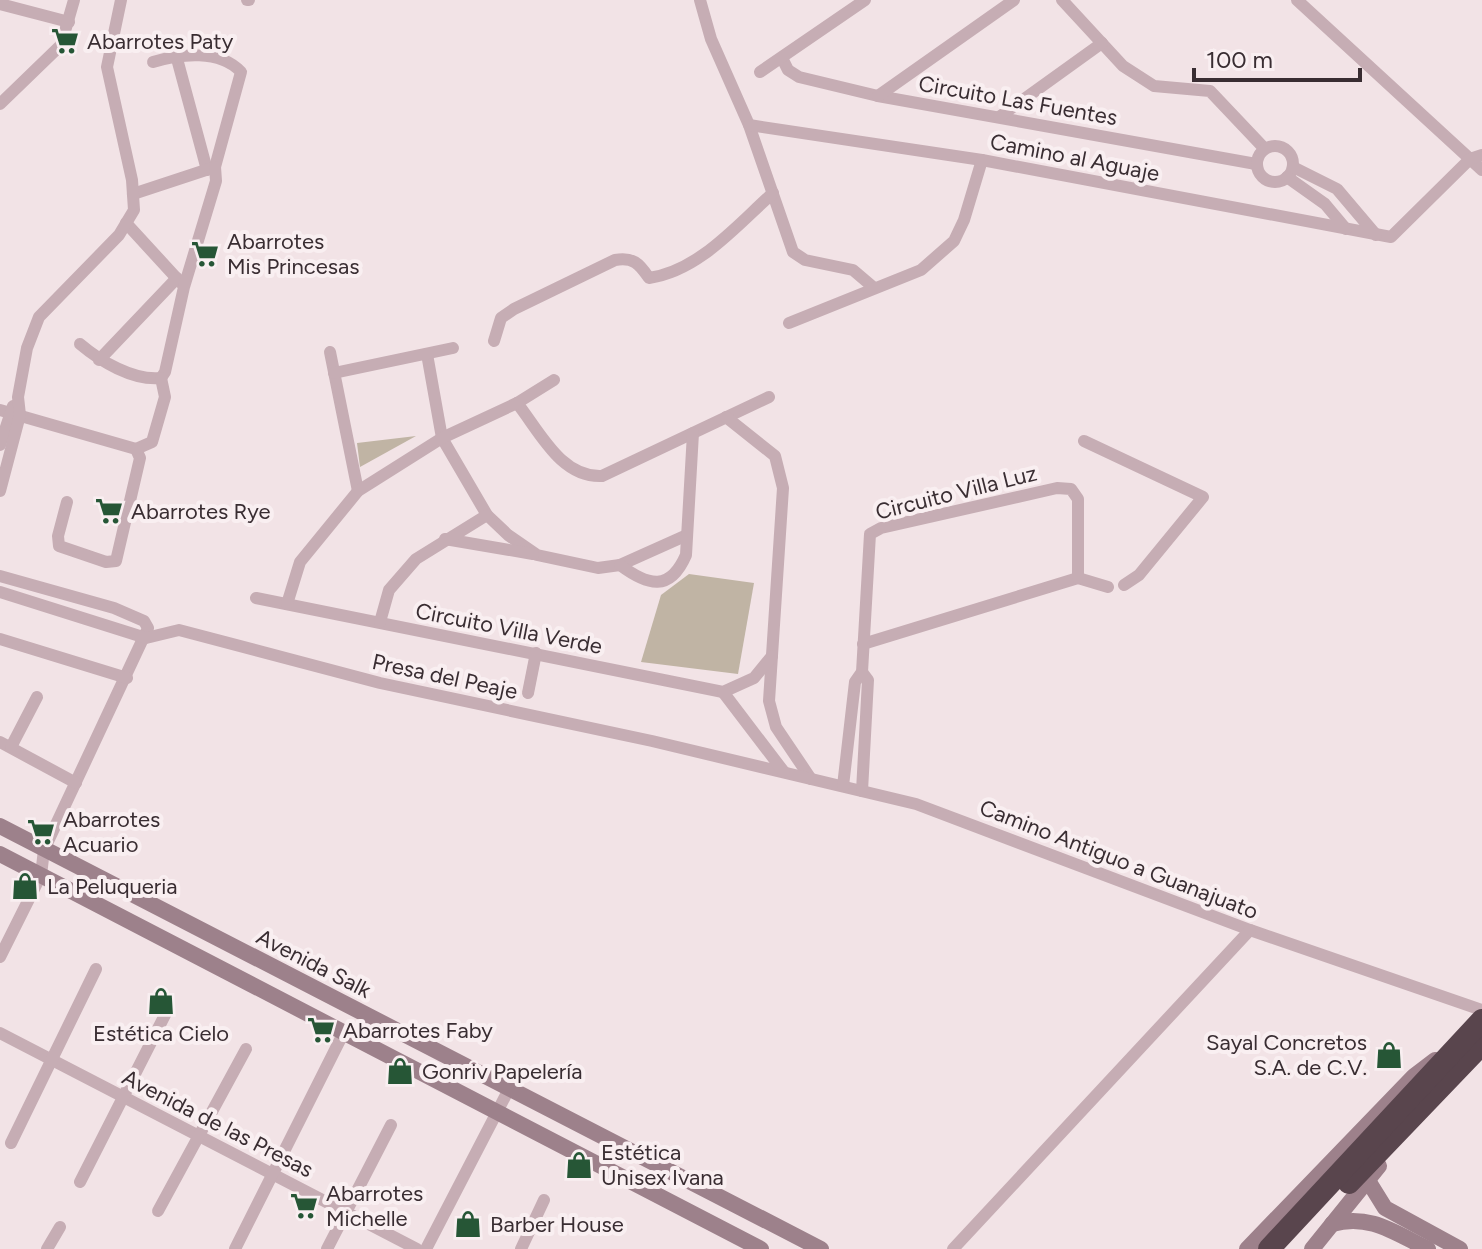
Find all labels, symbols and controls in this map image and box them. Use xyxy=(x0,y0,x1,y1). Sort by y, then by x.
supermarket icon: Abarrotes Paty xyxy=(50,26,80,56)
place label: Abarrotes Paty xyxy=(87,28,234,55)
scale bar xyxy=(1194,32,1360,82)
text: 100 m xyxy=(1206,45,1273,74)
street label: Circuito Las Fuentes xyxy=(916,70,1119,131)
street label: Camino al Aguaje xyxy=(988,128,1162,187)
place label: Abarrotes Mis Princesas xyxy=(227,228,360,280)
supermarket icon: Abarrotes Mis Princesas xyxy=(190,239,220,269)
street label: Circuito Villa Luz xyxy=(873,459,1040,526)
supermarket icon: Abarrotes Rye xyxy=(94,496,124,526)
place label: Abarrotes Rye xyxy=(131,498,271,525)
street label: Circuito Villa Verde xyxy=(413,597,605,660)
street label: Presa del Peaje xyxy=(370,648,520,705)
street label: Camino Antiguo a Guanajuato xyxy=(976,794,1262,925)
place label: Abarrotes Acuario xyxy=(63,806,160,858)
supermarket icon: Abarrotes Acuario xyxy=(26,817,56,847)
shop icon: La Peluqueria xyxy=(10,871,40,901)
place label: La Peluqueria xyxy=(47,873,178,900)
street label: Avenida Salk xyxy=(252,923,376,1004)
shop icon: Estética Cielo xyxy=(146,986,176,1016)
supermarket icon: Abarrotes Faby xyxy=(306,1015,336,1045)
place label: Abarrotes Faby xyxy=(343,1017,493,1044)
place label: Estética Cielo xyxy=(93,1020,229,1047)
place label: Sayal Concretos S.A. de C.V. xyxy=(1206,1029,1367,1081)
shop icon: Sayal Concretos S.A. de C.V. xyxy=(1374,1040,1404,1070)
shop icon: Gonriv Papelería xyxy=(385,1056,415,1086)
place label: Gonriv Papelería xyxy=(422,1058,583,1085)
street label: Avenida de las Presas xyxy=(118,1064,318,1183)
place label: Estética Unisex Ivana xyxy=(601,1139,724,1191)
shop icon: Estética Unisex Ivana xyxy=(564,1150,594,1180)
place label: Abarrotes Michelle xyxy=(326,1180,423,1232)
supermarket icon: Abarrotes Michelle xyxy=(289,1191,319,1221)
shop icon: Barber House xyxy=(453,1209,483,1239)
place label: Barber House xyxy=(490,1211,624,1238)

